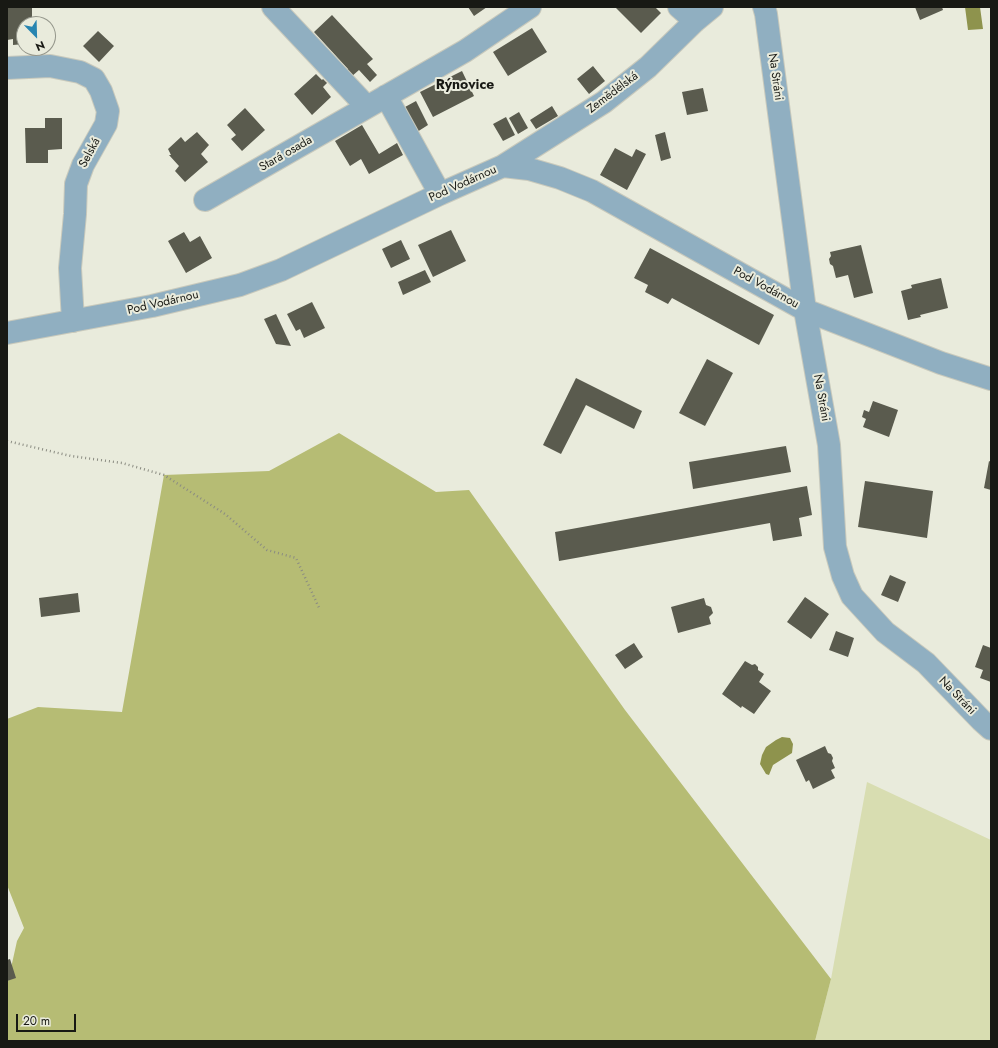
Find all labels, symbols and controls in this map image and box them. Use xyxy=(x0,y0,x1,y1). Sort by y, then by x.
north arrow xyxy=(16,16,56,56)
text: N xyxy=(33,37,47,55)
street label: Na Stráni xyxy=(765,52,785,102)
street label: Zemědělská xyxy=(585,69,641,117)
district label: Rýnovice xyxy=(436,78,494,94)
street label: Stará osada xyxy=(257,133,315,175)
street label: Selská xyxy=(76,136,104,170)
street label: Pod Vodárnou xyxy=(427,163,499,205)
street label: Pod Vodárnou xyxy=(731,264,801,312)
street label: Pod Vodárnou xyxy=(126,288,200,318)
street label: Na Stráni xyxy=(810,373,832,423)
street label: Na Stráni xyxy=(935,674,979,718)
scale bar xyxy=(18,1006,78,1032)
text: 20 m xyxy=(23,1012,50,1030)

